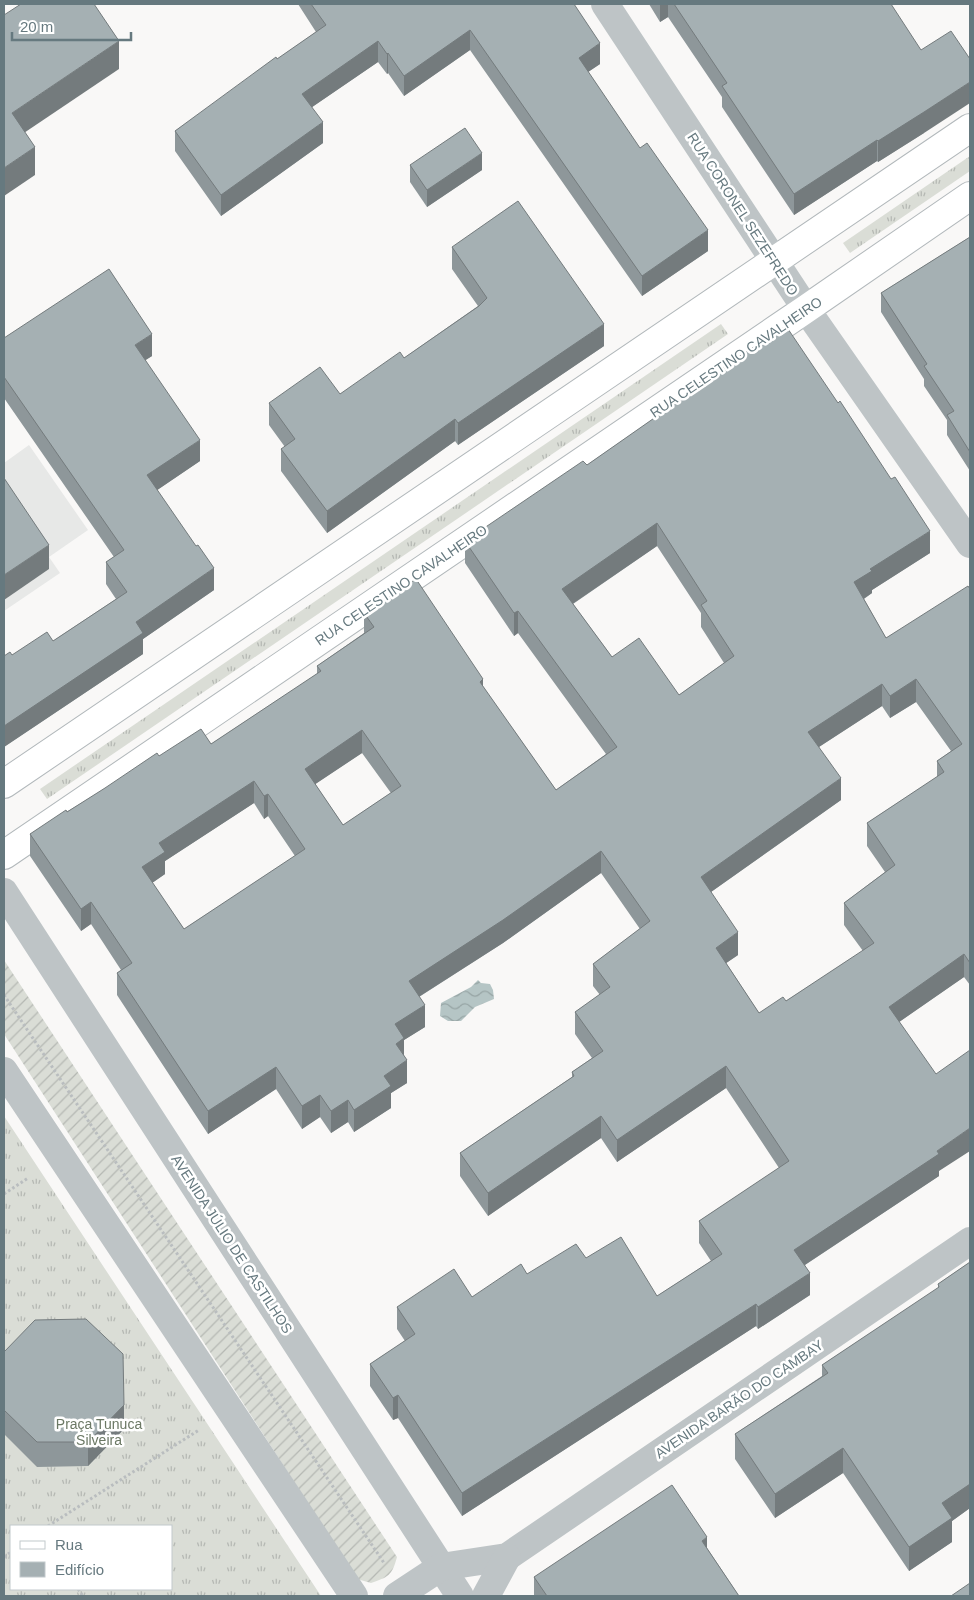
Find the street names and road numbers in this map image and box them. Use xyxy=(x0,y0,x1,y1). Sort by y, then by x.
street label: RUA CORONEL SEZEFREDO xyxy=(684,130,802,298)
street label: RUA CELESTINO CAVALHEIRO xyxy=(647,293,825,421)
street label: RUA CELESTINO CAVALHEIRO xyxy=(312,521,490,649)
street label: AVENIDA JÚLIO DE CASTILHOS xyxy=(168,1152,296,1336)
street label: AVENIDA BARÃO DO CAMBAY xyxy=(652,1336,827,1461)

